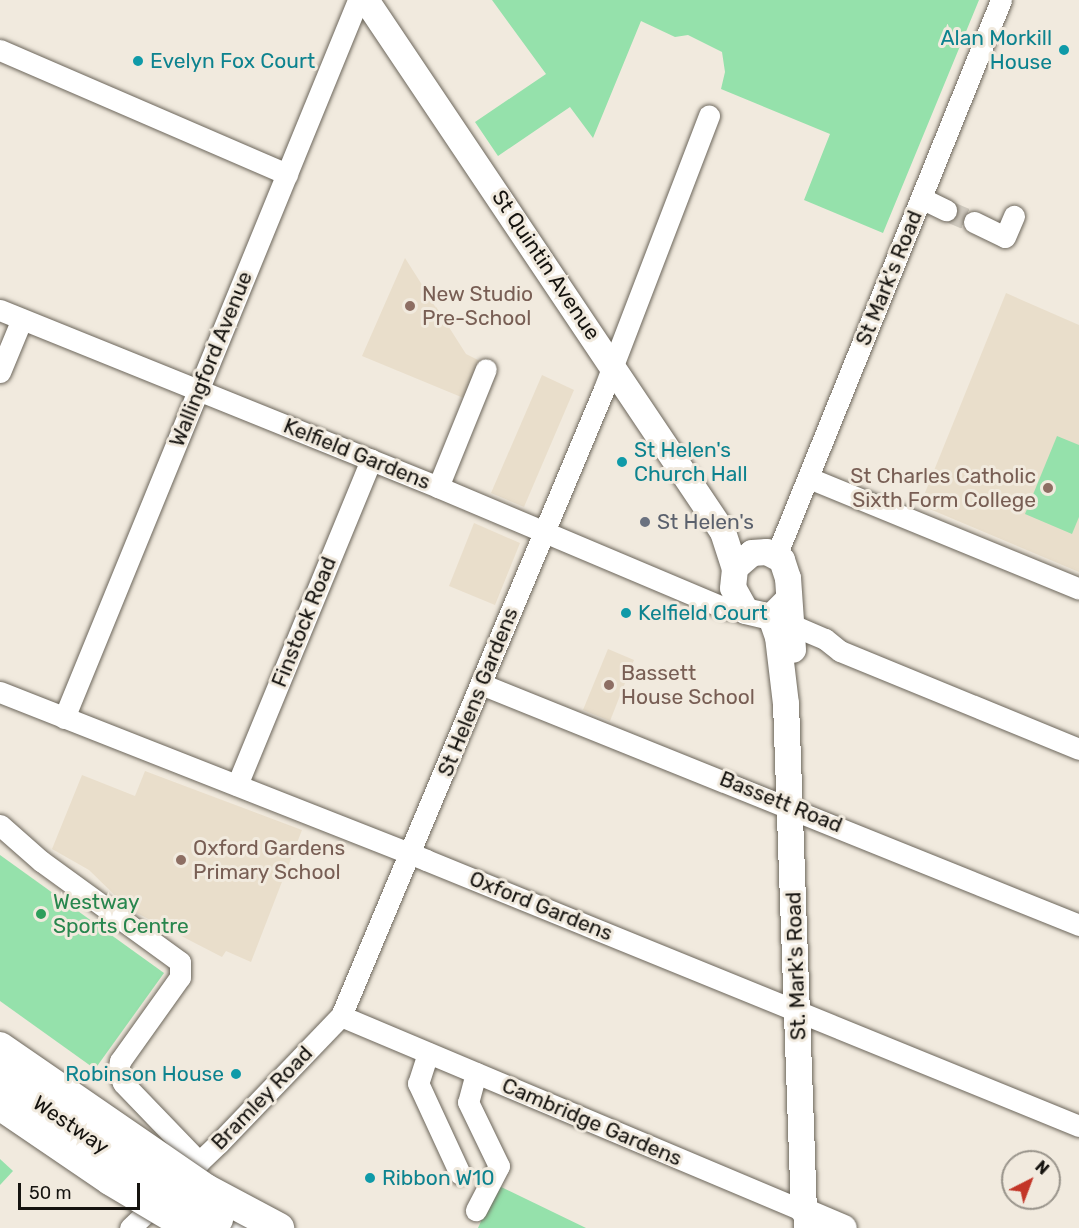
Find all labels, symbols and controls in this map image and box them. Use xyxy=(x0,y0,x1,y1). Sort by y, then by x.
place label: Alan Morkill House xyxy=(941,25,1052,75)
marker: Alan Morkill House xyxy=(1057,43,1071,57)
place label: Evelyn Fox Court xyxy=(150,48,315,74)
marker: Evelyn Fox Court xyxy=(131,54,145,68)
street label: St Quintin Avenue xyxy=(486,185,606,345)
street label: St Mark's Road xyxy=(850,207,928,349)
street label: Wallingford Avenue xyxy=(164,267,258,451)
place label: New Studio Pre-School xyxy=(422,281,534,331)
marker: New Studio Pre-School xyxy=(403,299,417,313)
street label: Kelfield Gardens xyxy=(280,413,434,495)
place label: St Helen's Church Hall xyxy=(634,437,748,487)
marker: St Helen's Church Hall xyxy=(615,455,629,469)
place label: St Charles Catholic Sixth Form College xyxy=(850,463,1036,513)
marker: St Charles Catholic Sixth Form College xyxy=(1041,481,1055,495)
place label: St Helen's xyxy=(657,509,754,535)
marker: St Helen's xyxy=(638,515,652,529)
street label: Finstock Road xyxy=(266,553,342,691)
place label: Kelfield Court xyxy=(638,600,768,626)
street label: St Helens Gardens xyxy=(433,604,523,780)
marker: Kelfield Court xyxy=(619,606,633,620)
place label: Bassett House School xyxy=(621,660,755,710)
marker: Bassett House School xyxy=(602,678,616,692)
street label: Bassett Road xyxy=(716,766,846,838)
place label: Oxford Gardens Primary School xyxy=(193,835,345,885)
marker: Oxford Gardens Primary School xyxy=(174,853,188,867)
street label: Oxford Gardens xyxy=(466,866,616,946)
place label: Westway Sports Centre xyxy=(53,889,189,939)
street label: St. Mark's Road xyxy=(781,891,811,1041)
marker: Westway Sports Centre xyxy=(34,907,48,921)
street label: Bramley Road xyxy=(206,1041,318,1155)
place label: Robinson House xyxy=(65,1061,224,1087)
marker: Robinson House xyxy=(229,1067,243,1081)
street label: Cambridge Gardens xyxy=(498,1073,686,1171)
street label: Westway xyxy=(28,1090,114,1160)
north arrow xyxy=(1001,1150,1061,1210)
text: N xyxy=(1031,1157,1053,1179)
place label: Ribbon W10 xyxy=(382,1165,495,1191)
scale bar xyxy=(21,1171,142,1209)
marker: Ribbon W10 xyxy=(363,1171,377,1185)
text: 50 m xyxy=(29,1182,72,1204)

